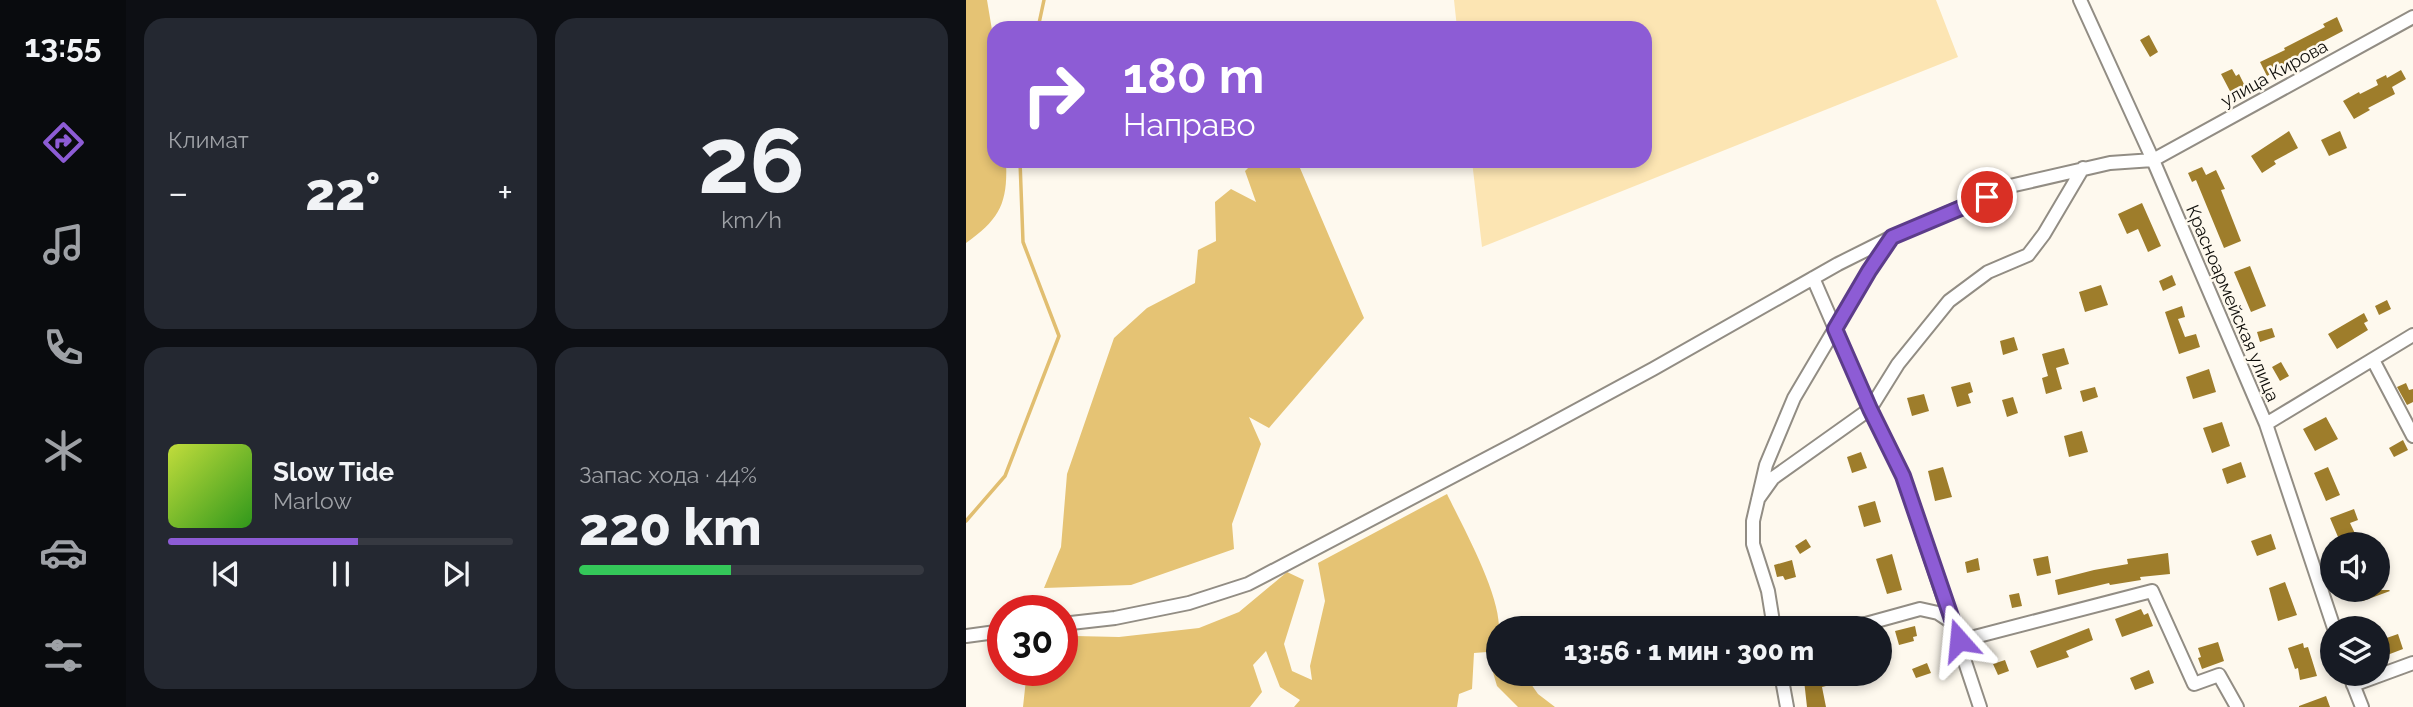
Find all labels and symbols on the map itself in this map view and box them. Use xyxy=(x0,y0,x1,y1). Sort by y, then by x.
street label: улица Кирова xyxy=(2217,35,2331,111)
pin xyxy=(1957,167,2017,227)
street label: Красноармейская улица xyxy=(2182,202,2284,404)
speed limit sign: 30 xyxy=(987,595,1078,686)
position arrow xyxy=(1922,603,1996,677)

